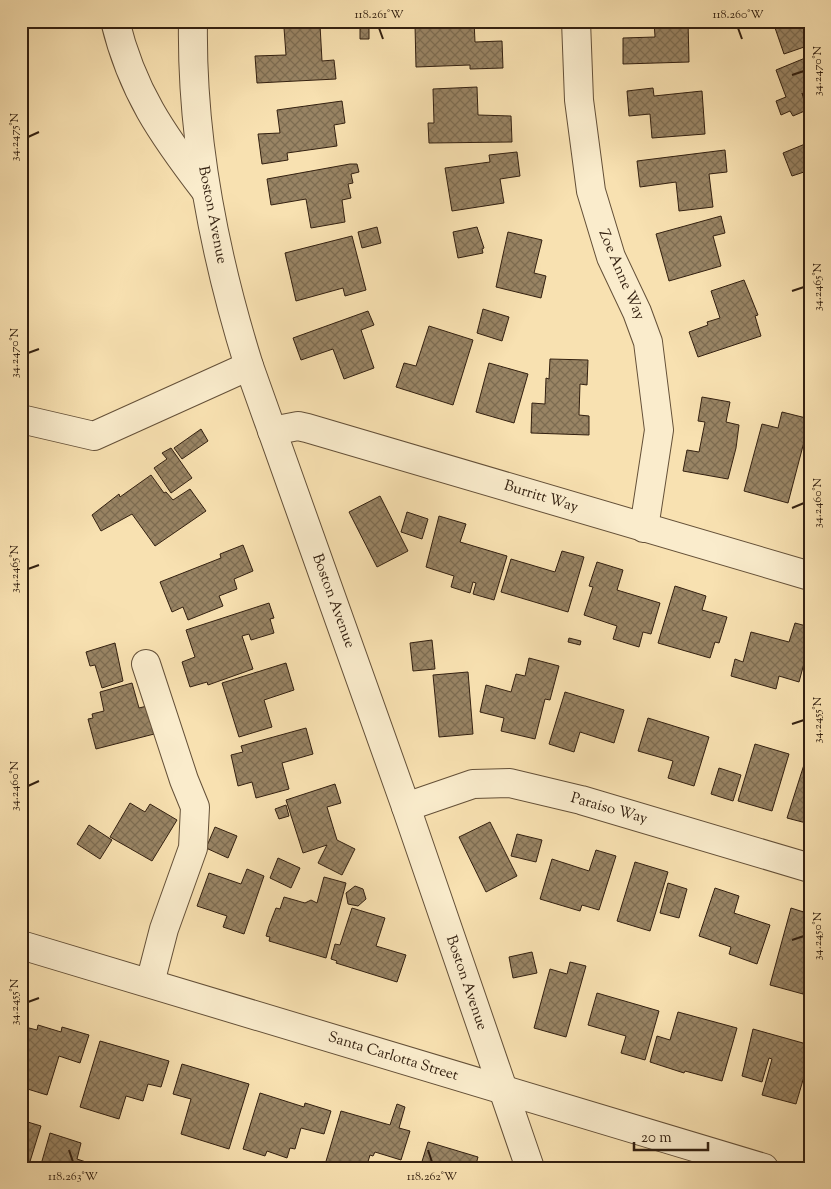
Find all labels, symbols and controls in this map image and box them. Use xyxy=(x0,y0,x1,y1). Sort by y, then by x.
text: 118.261°W xyxy=(354,6,404,24)
text: 118.260°W xyxy=(712,6,764,24)
text: 34.2470°N xyxy=(809,46,827,96)
text: 34.2475°N xyxy=(6,112,24,161)
street label: Boston Avenue xyxy=(192,164,232,266)
street label: Zoe Anne Way xyxy=(592,226,650,324)
text: 34.2465°N xyxy=(809,262,827,311)
text: 34.2470°N xyxy=(6,328,24,378)
street label: Burritt Way xyxy=(501,476,581,518)
text: 34.2460°N xyxy=(809,477,827,528)
text: 34.2465°N xyxy=(6,544,24,593)
street label: Boston Avenue xyxy=(306,551,360,651)
text: 34.2455°N xyxy=(809,696,827,743)
text: 34.2460°N xyxy=(6,760,24,811)
street label: Paraiso Way xyxy=(568,788,650,830)
text: 34.2450°N xyxy=(809,911,827,960)
street label: Boston Avenue xyxy=(440,933,492,1033)
text: 34.2455°N xyxy=(6,978,24,1025)
street label: Santa Carlotta Street xyxy=(325,1027,461,1087)
scale bar xyxy=(634,1119,707,1151)
text: 20 m xyxy=(641,1128,672,1149)
text: 118.263°W xyxy=(48,1168,99,1186)
text: 118.262°W xyxy=(407,1168,458,1186)

